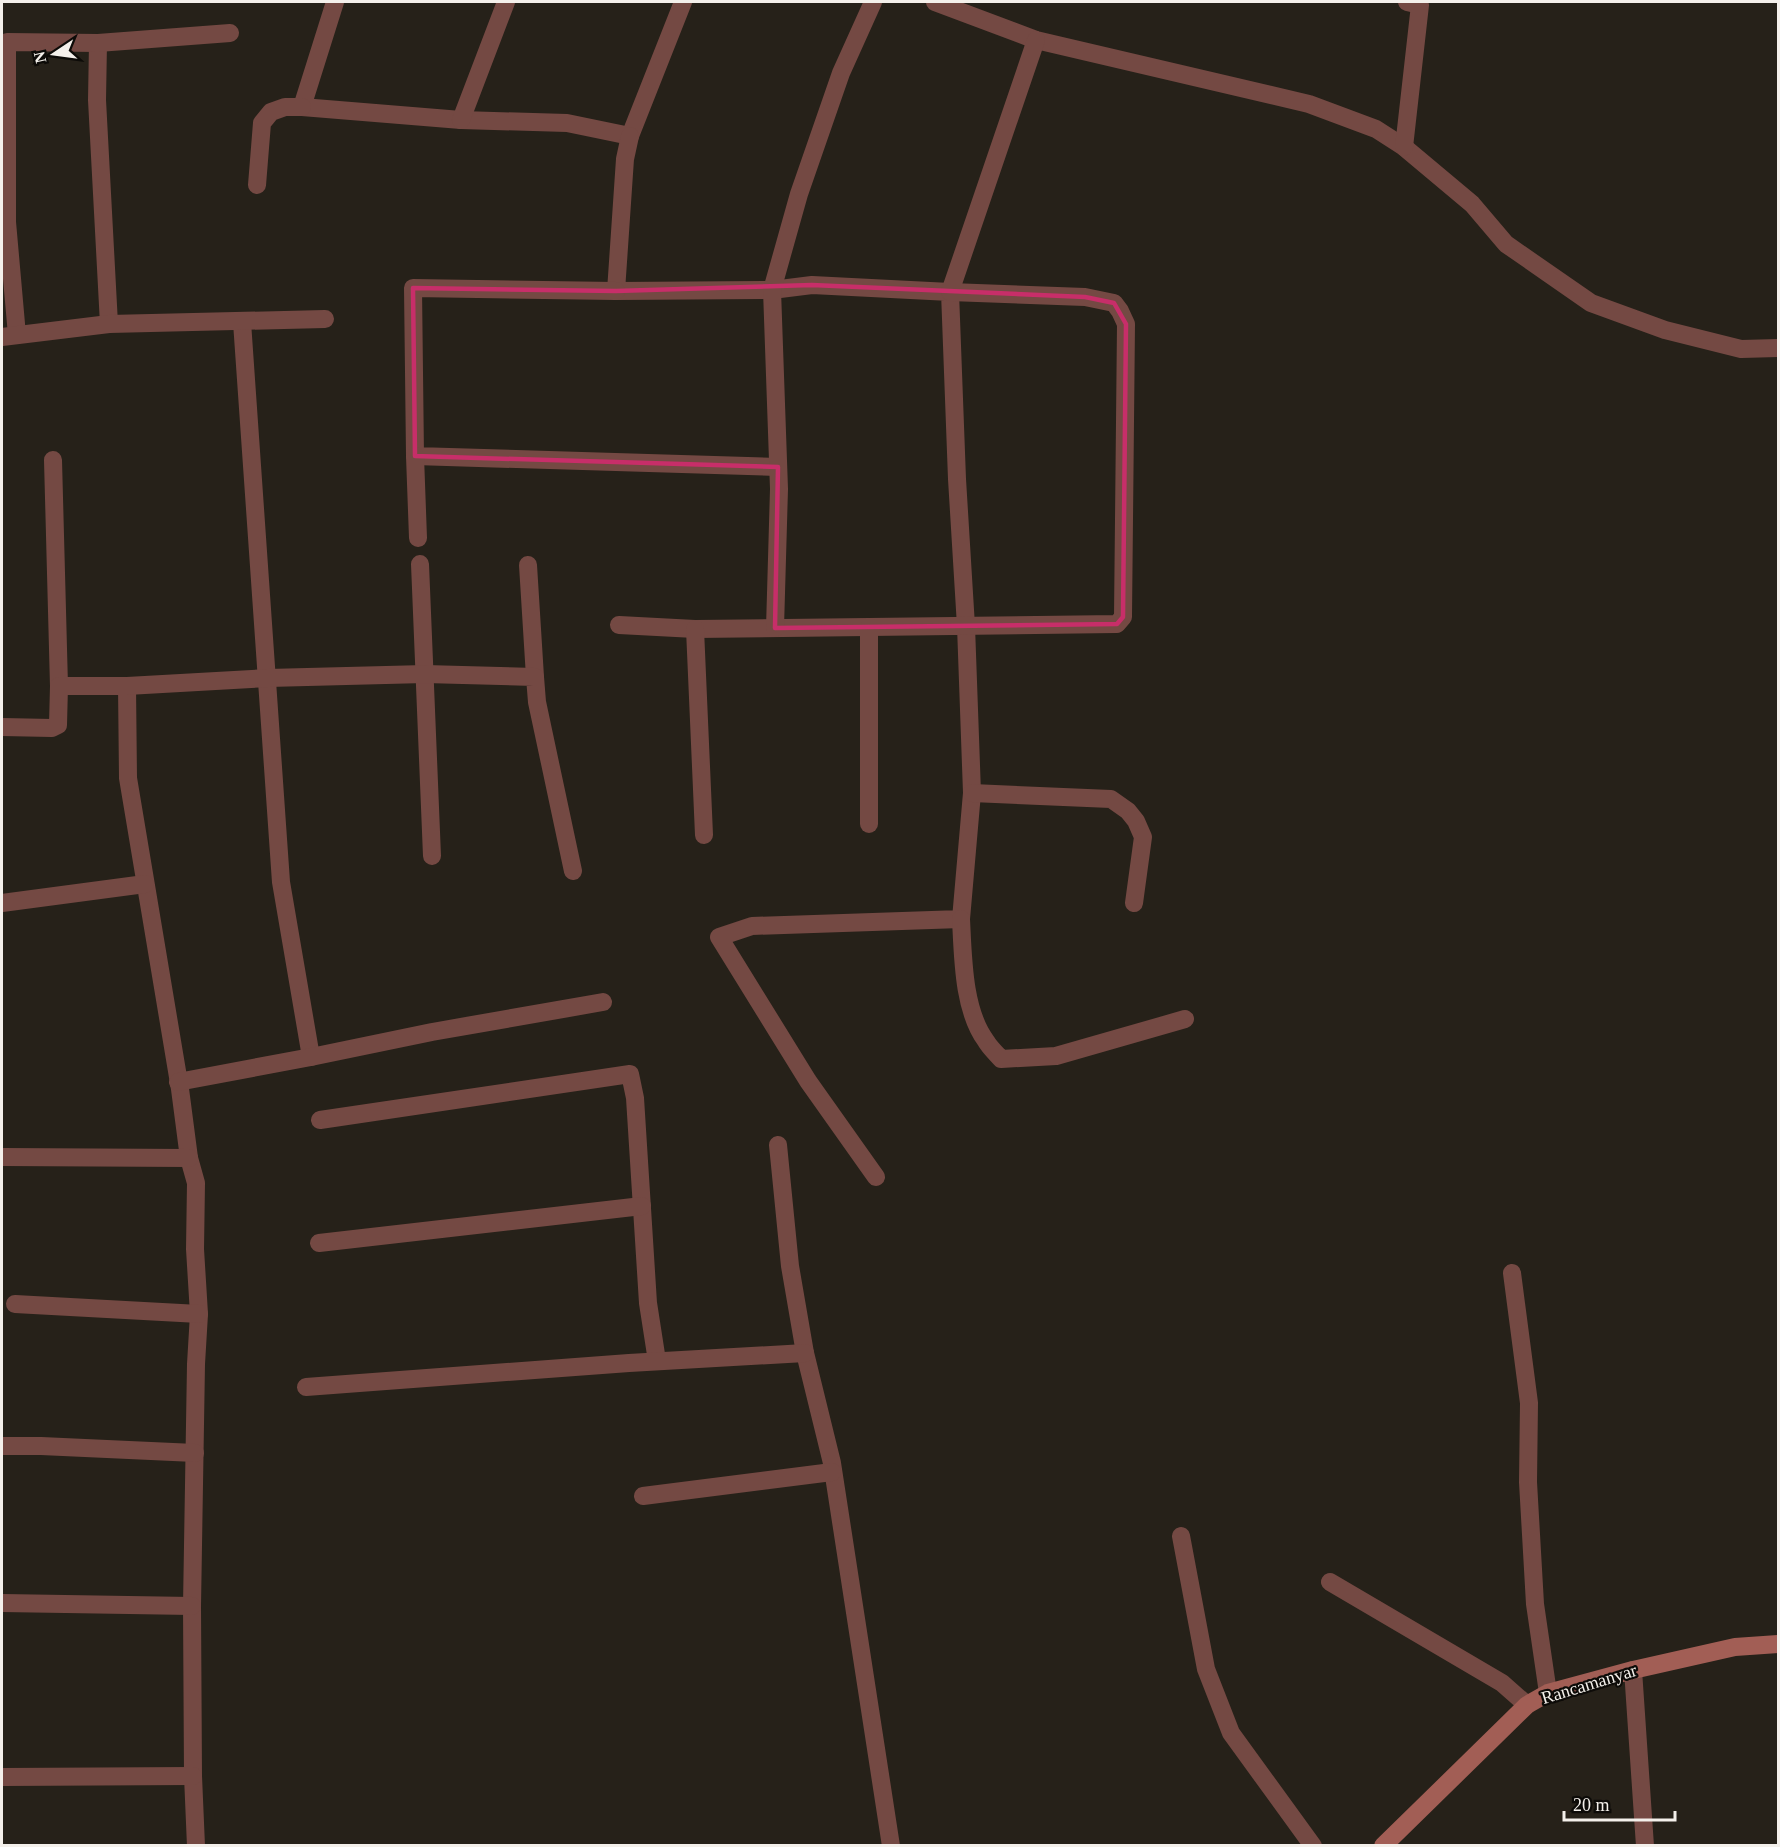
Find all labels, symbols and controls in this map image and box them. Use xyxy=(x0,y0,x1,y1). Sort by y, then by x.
north arrow xyxy=(24,24,84,84)
text: N xyxy=(30,49,49,65)
street label: Rancamanyar xyxy=(1539,1660,1639,1708)
scale bar xyxy=(1564,1784,1675,1822)
text: 20 m xyxy=(1573,1795,1610,1815)

